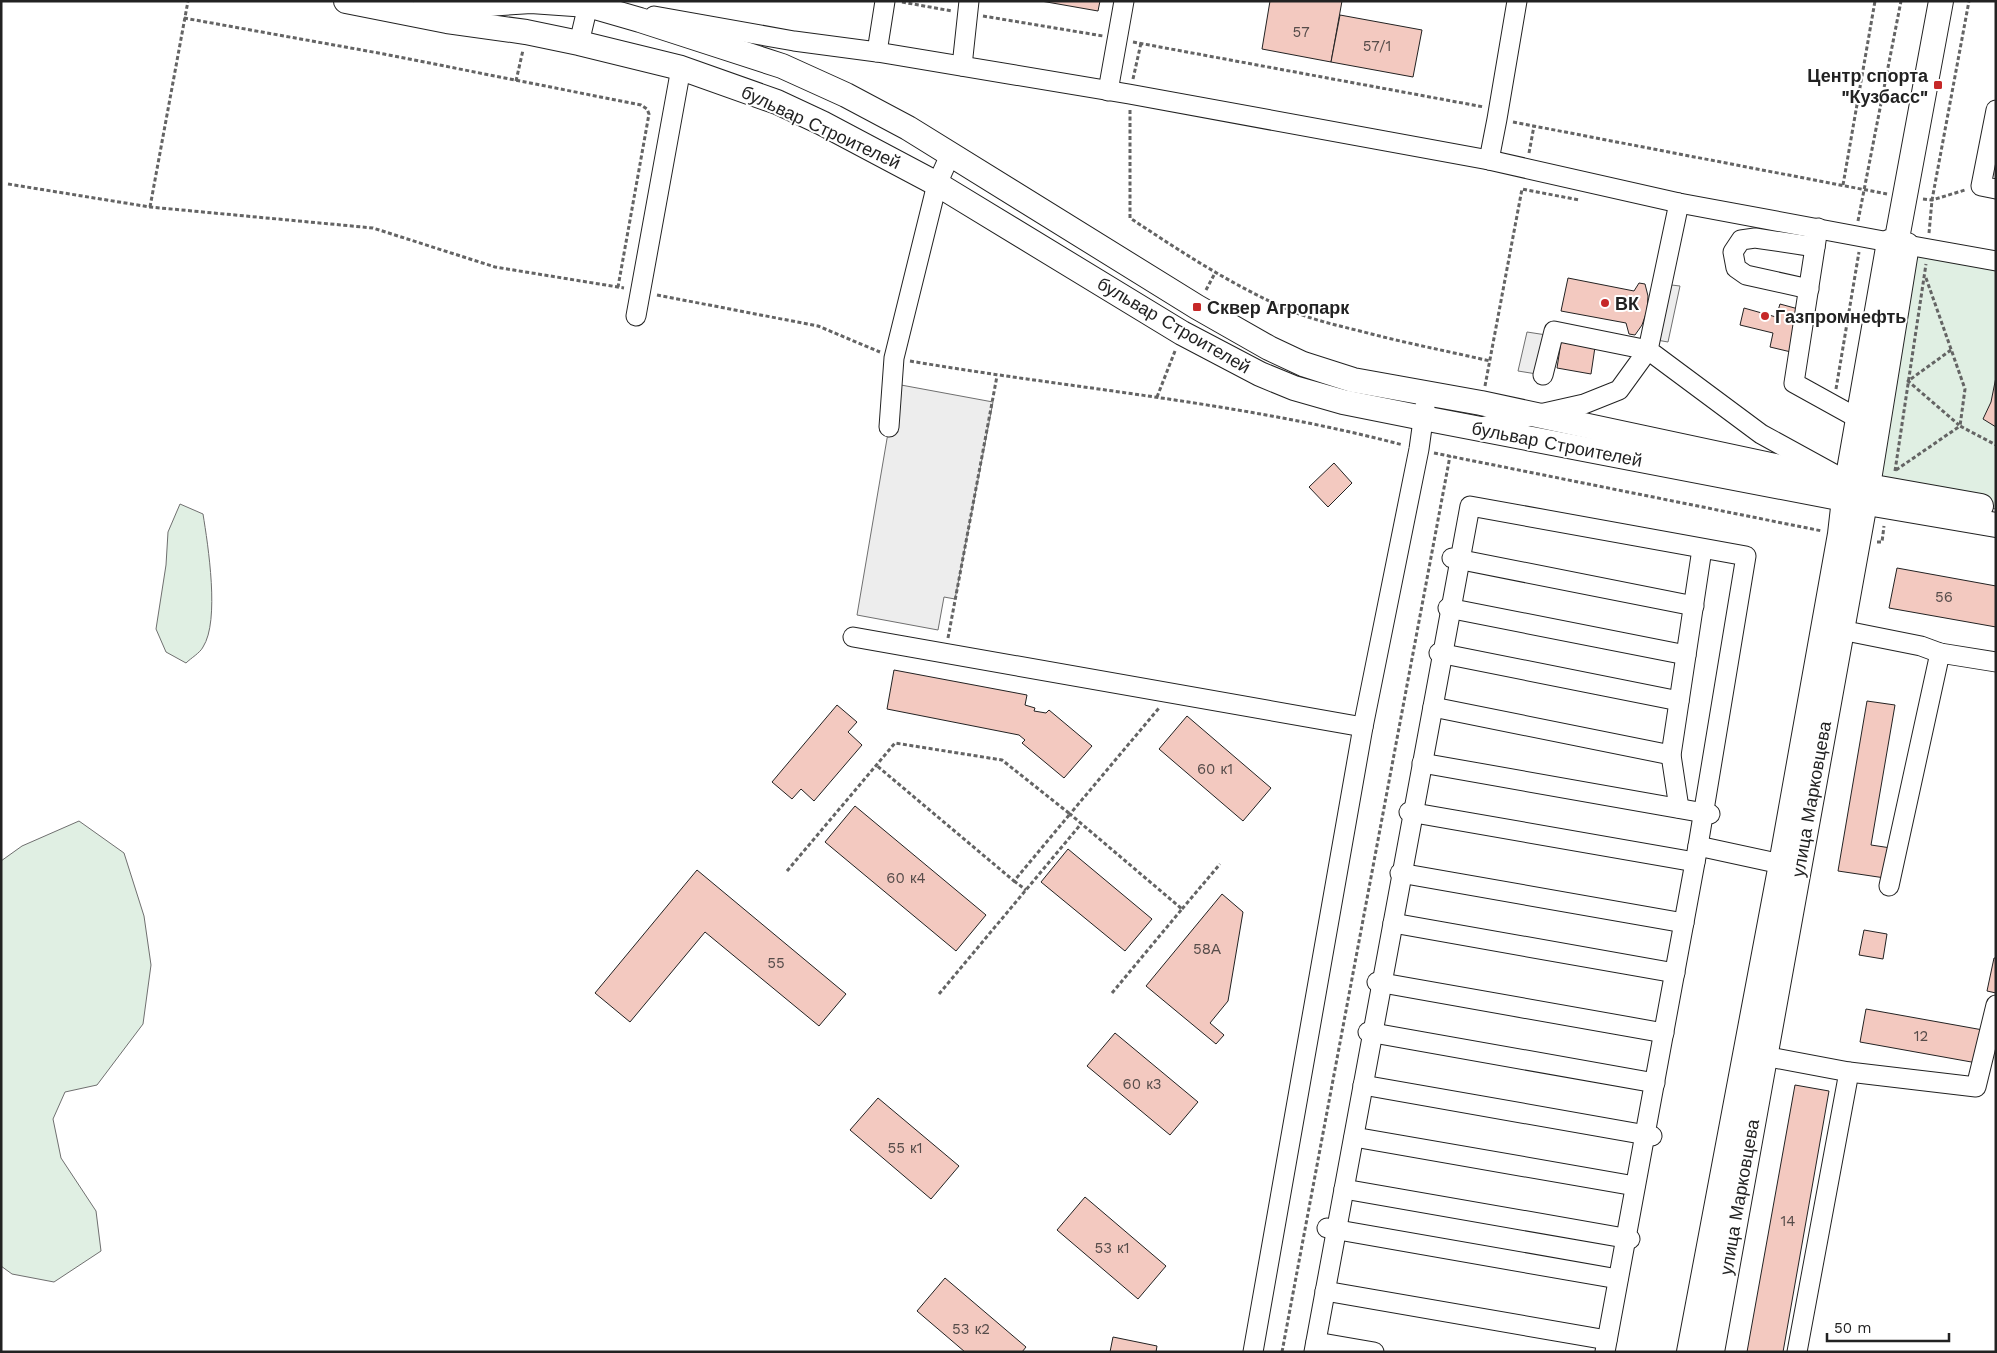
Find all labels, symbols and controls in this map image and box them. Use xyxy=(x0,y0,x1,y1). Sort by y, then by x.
house number: 57 xyxy=(1292,23,1310,41)
house number: 57/1 xyxy=(1363,37,1391,55)
place label: Центр спорта "Кузбасс" xyxy=(1807,65,1929,107)
marker: Центр спорта "Кузбасс" xyxy=(1932,79,1944,91)
street label: бульвар Строителей xyxy=(738,81,904,173)
street label: бульвар Строителей xyxy=(1094,273,1254,377)
place label: ВК xyxy=(1615,293,1640,314)
place label: Сквер Агропарк xyxy=(1207,297,1350,318)
marker: ВК xyxy=(1599,297,1611,309)
marker: Сквер Агропарк xyxy=(1191,301,1203,313)
place label: Газпромнефть xyxy=(1775,306,1906,327)
marker: Газпромнефть xyxy=(1759,310,1771,322)
street label: бульвар Строителей xyxy=(1470,417,1644,471)
house number: 56 xyxy=(1935,588,1953,606)
street label: улица Марковцева xyxy=(1787,718,1835,879)
house number: 60 к1 xyxy=(1197,760,1233,778)
house number: 60 к4 xyxy=(886,869,926,887)
house number: 58А xyxy=(1193,940,1221,958)
house number: 55 xyxy=(767,954,785,972)
house number: 12 xyxy=(1914,1027,1928,1045)
house number: 60 к3 xyxy=(1123,1075,1161,1093)
street label: улица Марковцева xyxy=(1715,1116,1763,1277)
house number: 55 к1 xyxy=(888,1139,923,1157)
house number: 14 xyxy=(1780,1212,1796,1230)
house number: 53 к1 xyxy=(1094,1239,1130,1257)
scale bar xyxy=(1827,1310,1950,1342)
text: 50 m xyxy=(1834,1319,1871,1337)
house number: 53 к2 xyxy=(952,1320,990,1338)

